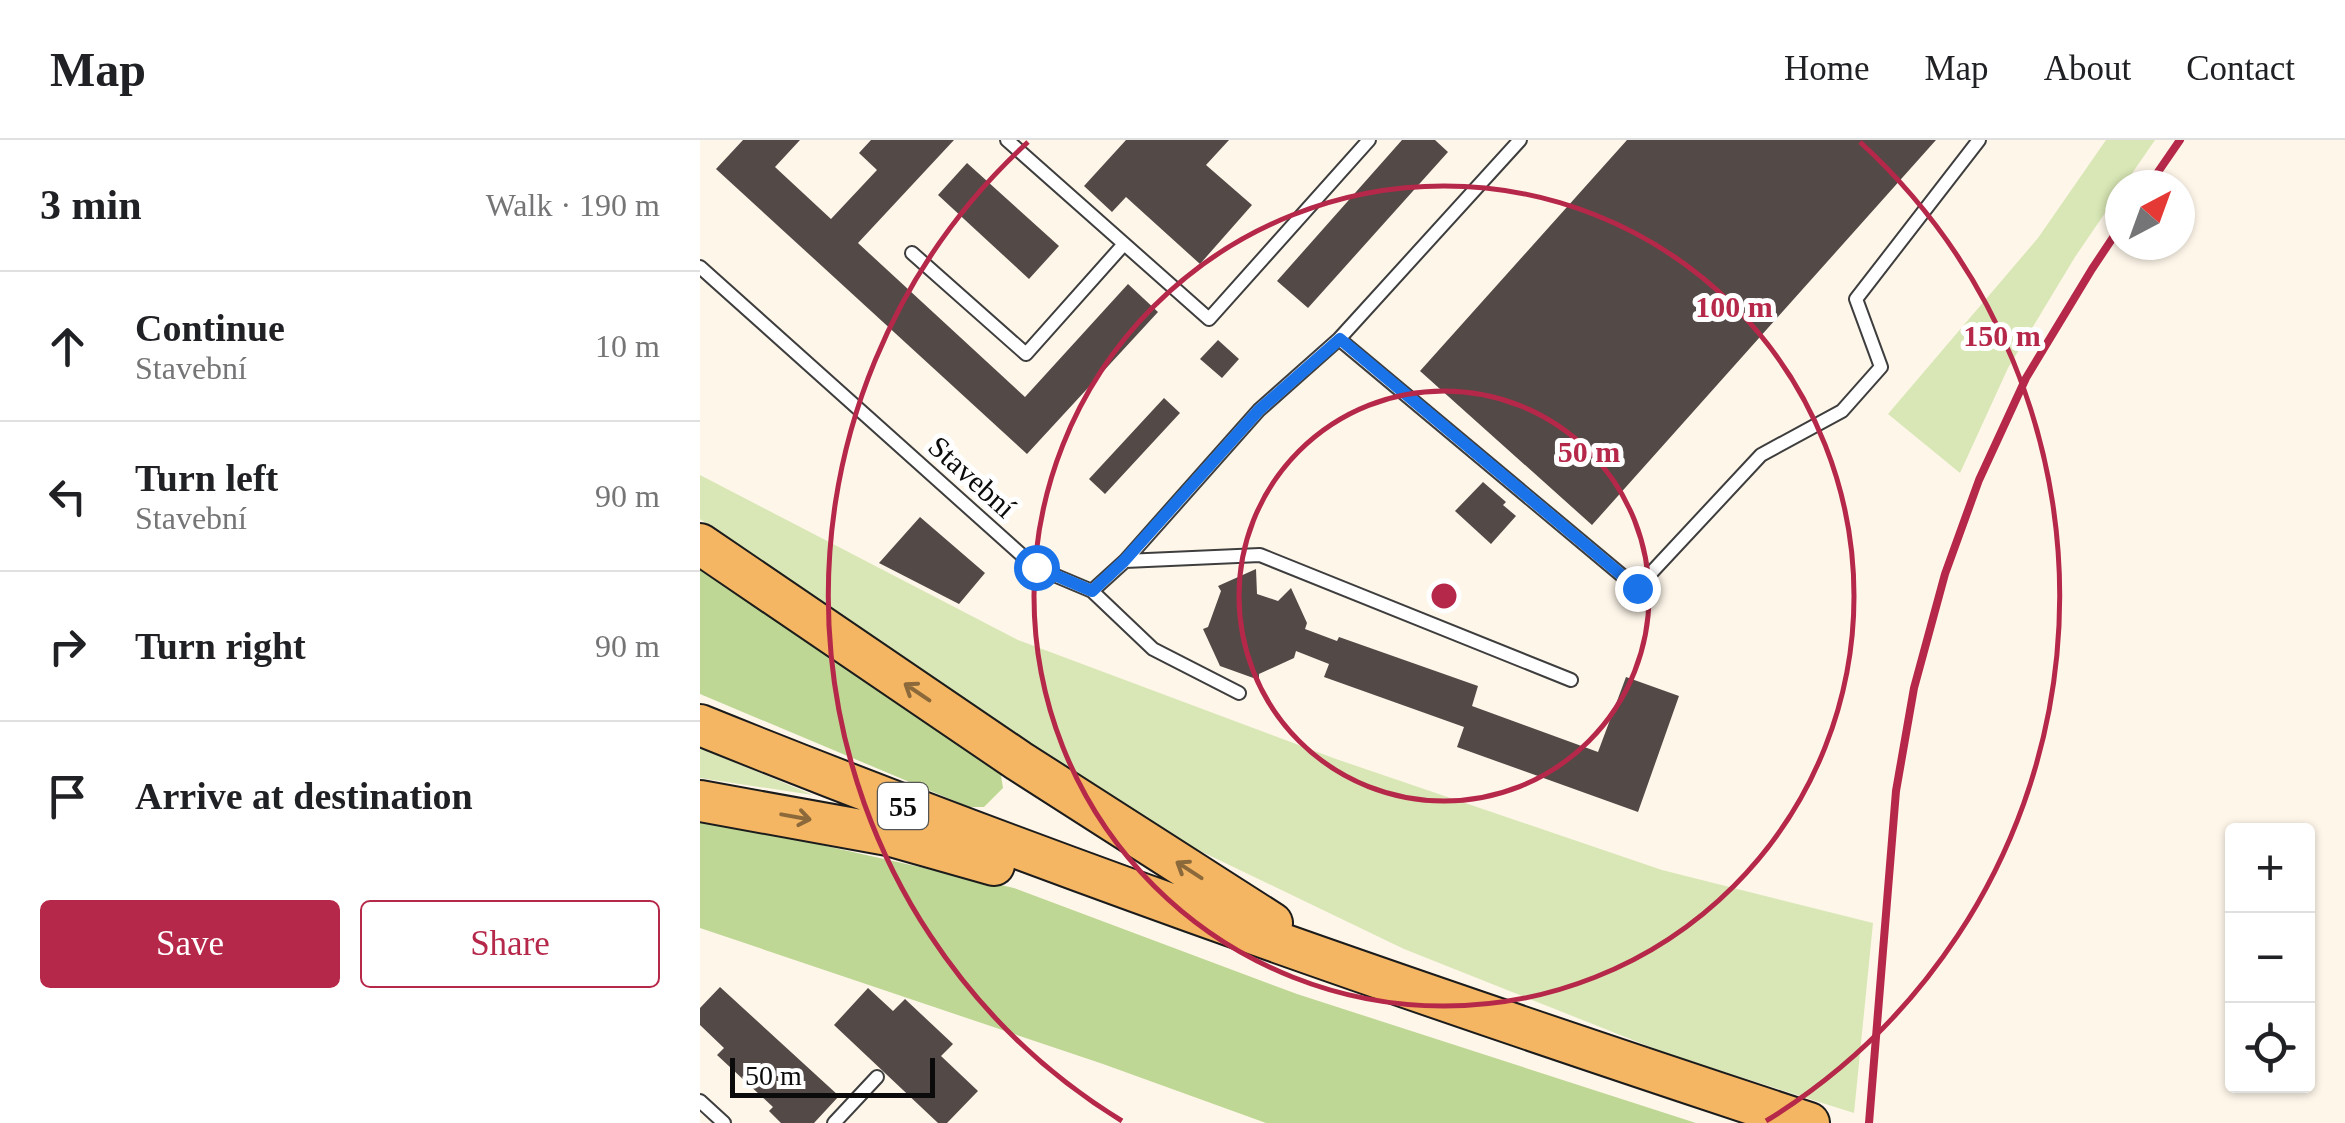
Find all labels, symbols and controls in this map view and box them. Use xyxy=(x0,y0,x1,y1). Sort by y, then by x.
text: Map xyxy=(50,43,146,96)
text: Home xyxy=(1784,49,1869,88)
text: Map xyxy=(1924,49,1989,88)
text: About xyxy=(2044,49,2131,88)
text: Contact xyxy=(2186,49,2295,88)
north arrow xyxy=(2105,170,2195,260)
text: 3 min xyxy=(40,182,142,228)
text: Walk · 190 m xyxy=(486,187,660,223)
text: 100 m xyxy=(1695,290,1773,323)
text: Continue xyxy=(135,307,285,349)
icon: ahead xyxy=(40,319,95,374)
text: 150 m xyxy=(1963,319,2041,352)
text: 10 m xyxy=(595,328,660,364)
text: Stavební xyxy=(135,350,247,386)
street label: Stavební xyxy=(922,429,1023,524)
text: 50 m xyxy=(1558,435,1620,468)
text: Turn left xyxy=(135,457,278,499)
icon: left xyxy=(40,469,95,524)
text: 90 m xyxy=(595,478,660,514)
text: Stavební xyxy=(135,500,247,536)
route start xyxy=(1014,545,1060,591)
route end xyxy=(1615,566,1661,612)
centre of rings xyxy=(1426,578,1462,614)
icon: right xyxy=(40,619,95,674)
text: Turn right xyxy=(135,625,306,667)
text: 90 m xyxy=(595,628,660,664)
one-way arrow xyxy=(904,682,932,703)
icon: arrive xyxy=(40,769,95,824)
text: Arrive at destination xyxy=(135,775,473,817)
road number: 55 xyxy=(878,783,928,829)
one-way arrow xyxy=(779,808,812,827)
map controls xyxy=(2225,823,2315,1093)
button: + xyxy=(2225,823,2315,913)
one-way arrow xyxy=(1175,860,1204,880)
button: Save xyxy=(40,900,340,988)
button: Share xyxy=(360,900,660,988)
button: − xyxy=(2225,913,2315,1003)
button: locate xyxy=(2225,1003,2315,1093)
scale bar xyxy=(730,1053,935,1098)
text: 50 m xyxy=(745,1060,802,1091)

